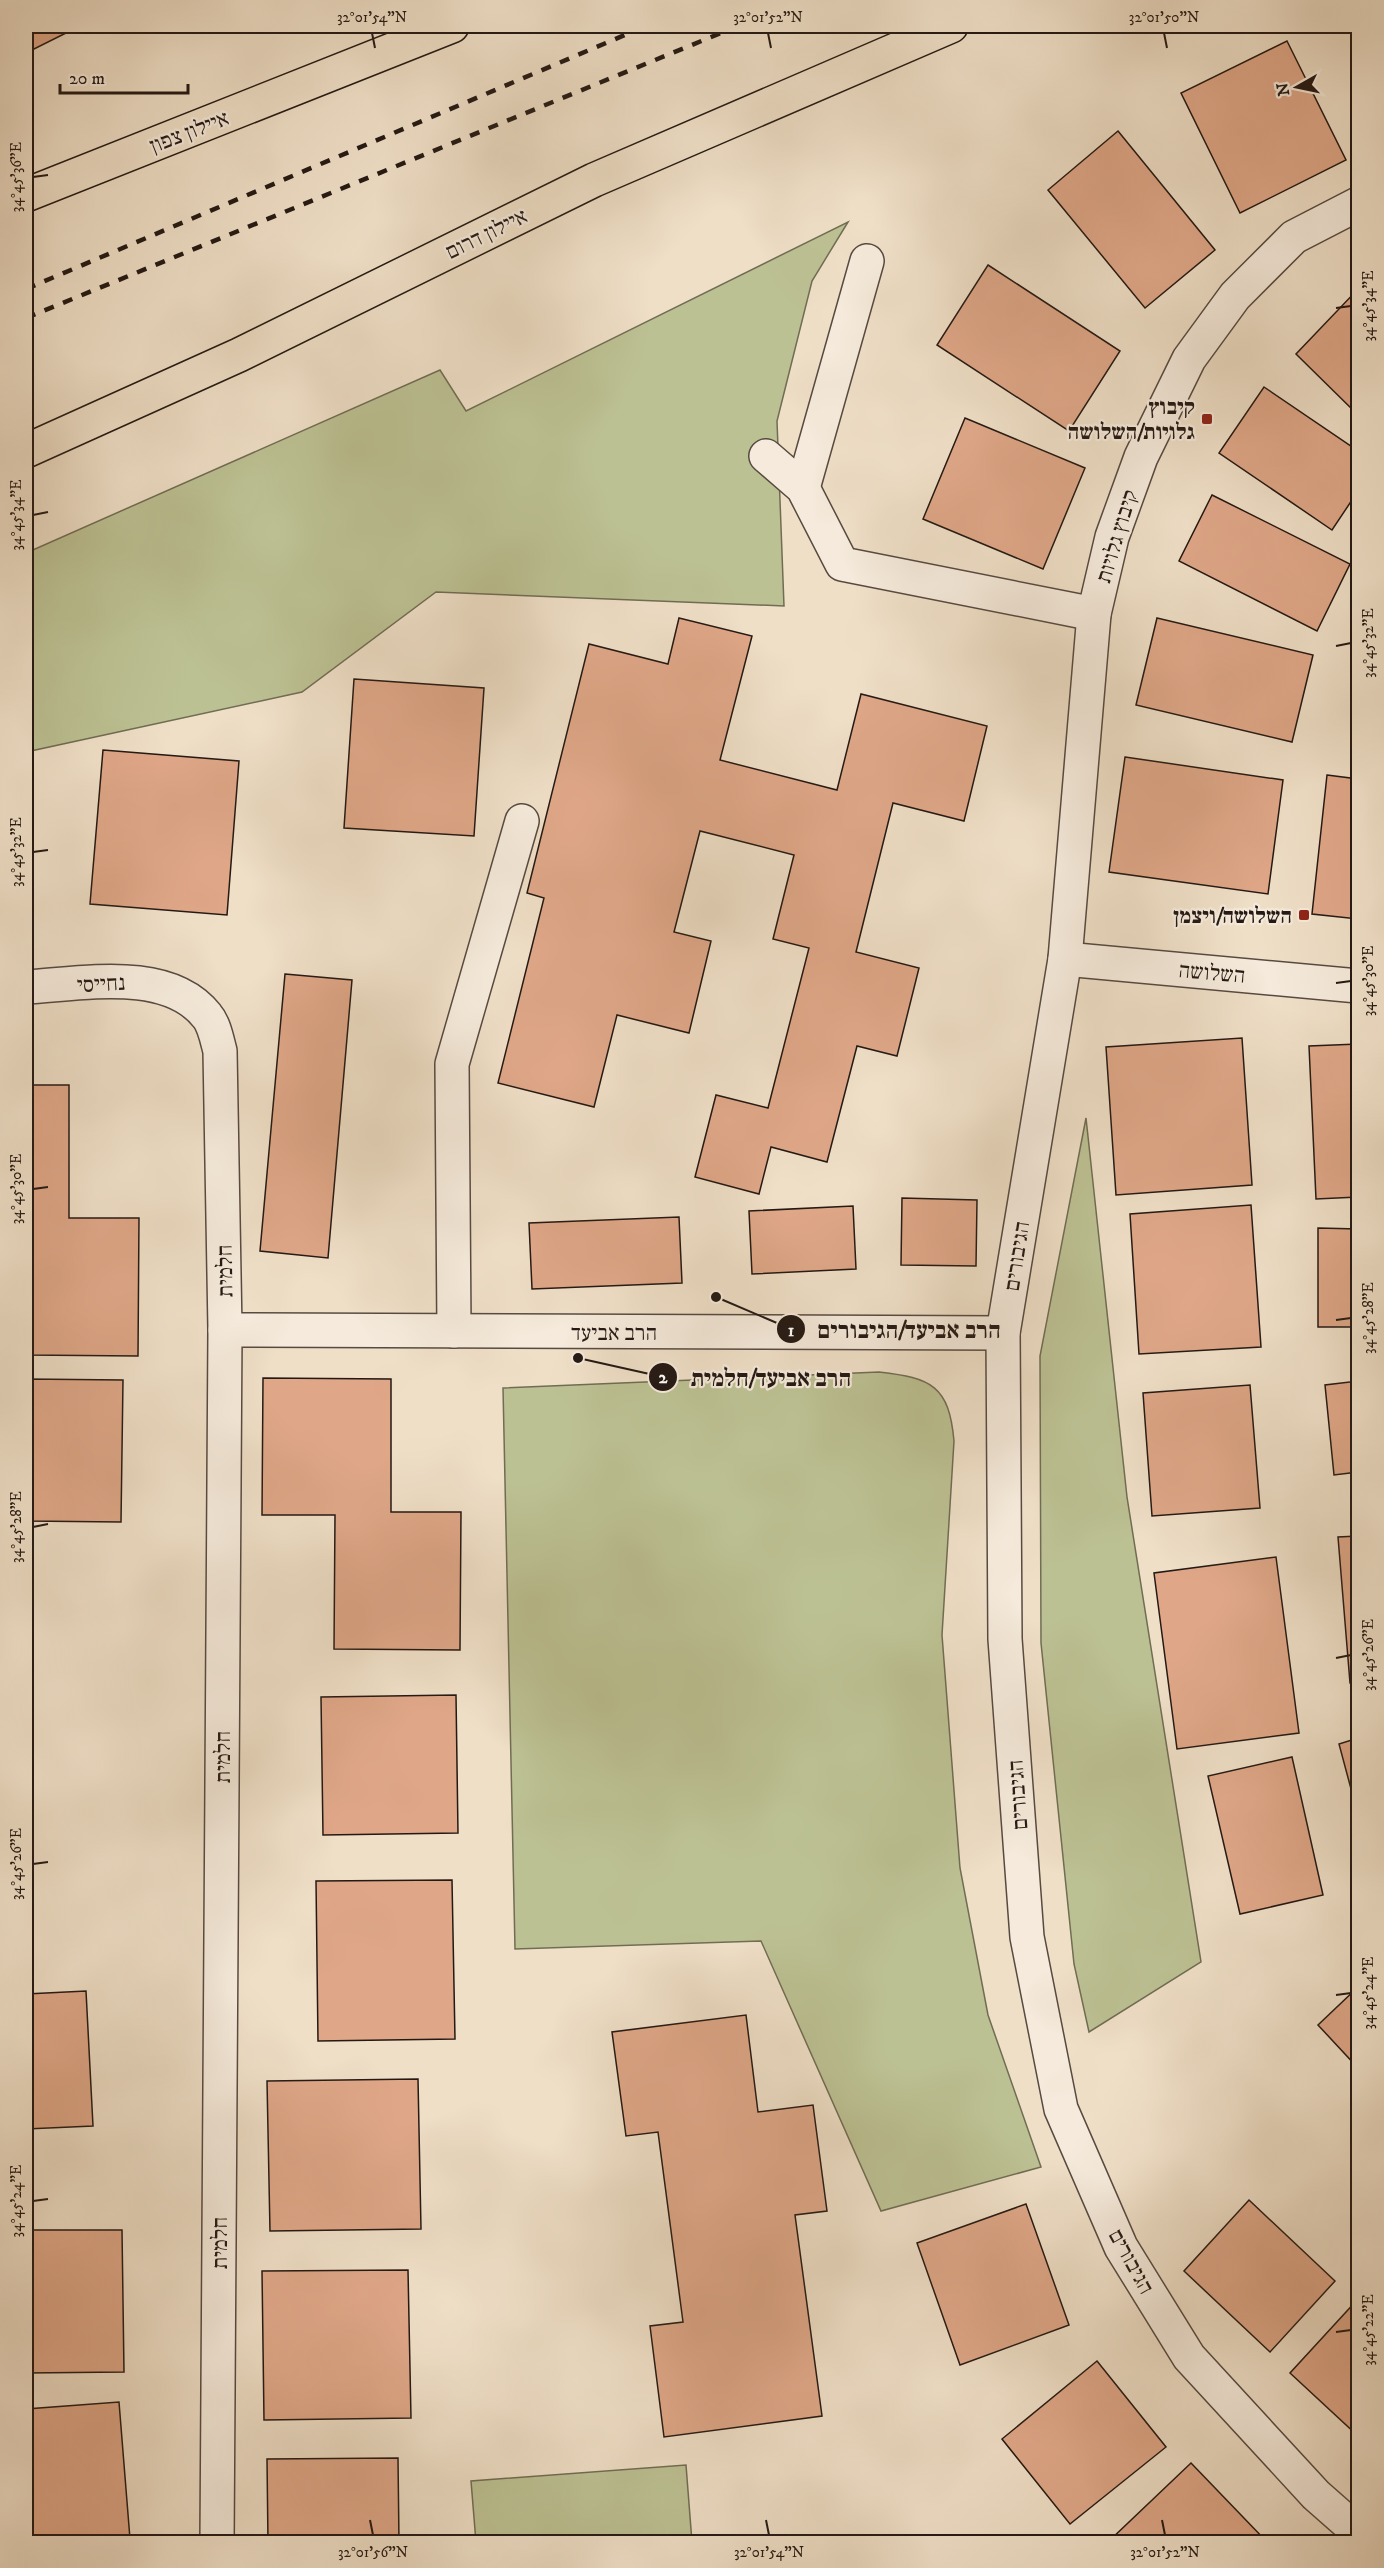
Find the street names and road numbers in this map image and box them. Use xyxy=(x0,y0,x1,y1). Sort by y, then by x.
street label: איילון צפון xyxy=(146,105,233,160)
street label: איילון דרום xyxy=(441,203,532,266)
street label: קיבוץ גלויות xyxy=(1090,487,1144,586)
street label: השלושה xyxy=(1177,957,1246,990)
street label: נחייסי xyxy=(76,970,126,999)
street label: הגיבורים xyxy=(999,1219,1036,1293)
street label: חלמית xyxy=(212,1244,239,1298)
street label: הרב אביעד xyxy=(571,1320,657,1347)
street label: חלמית xyxy=(210,1731,237,1783)
street label: הגיבורים xyxy=(1003,1759,1034,1831)
street label: חלמית xyxy=(207,2217,234,2269)
street label: הגיבורים xyxy=(1102,2224,1160,2299)

